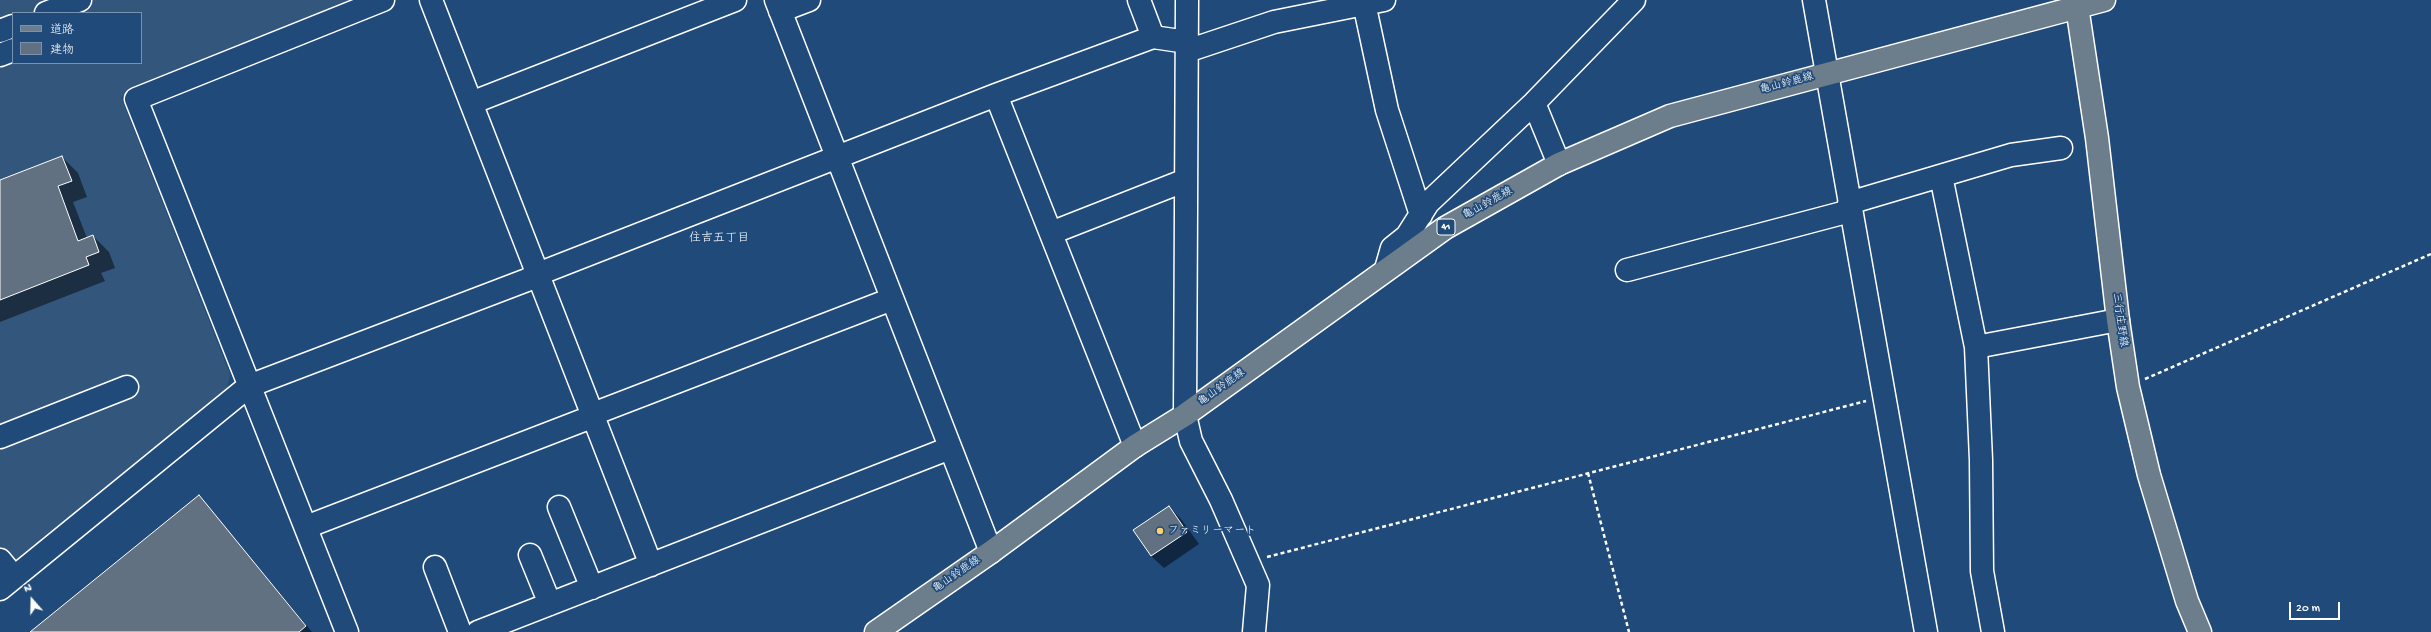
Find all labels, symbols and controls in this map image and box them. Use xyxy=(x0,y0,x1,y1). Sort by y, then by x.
legend xyxy=(12,12,142,64)
text: 道路 xyxy=(50,24,74,38)
text: 建物 xyxy=(50,44,74,58)
street label: 亀山鈴鹿線 xyxy=(1759,71,1815,97)
street label: 亀山鈴鹿線 xyxy=(1461,185,1515,223)
road number: 41 xyxy=(1437,219,1455,235)
district label: 住吉五丁目 xyxy=(689,232,749,246)
street label: 三行庄野線 xyxy=(2109,292,2129,348)
street label: 亀山鈴鹿線 xyxy=(1196,366,1248,410)
place label: ファミリーマート xyxy=(1168,524,1256,538)
marker: ファミリーマート xyxy=(1155,526,1165,536)
street label: 亀山鈴鹿線 xyxy=(931,554,983,596)
north arrow xyxy=(12,580,52,620)
text: N xyxy=(22,582,33,596)
scale bar xyxy=(2291,594,2342,620)
text: 20 m xyxy=(2296,602,2320,616)

